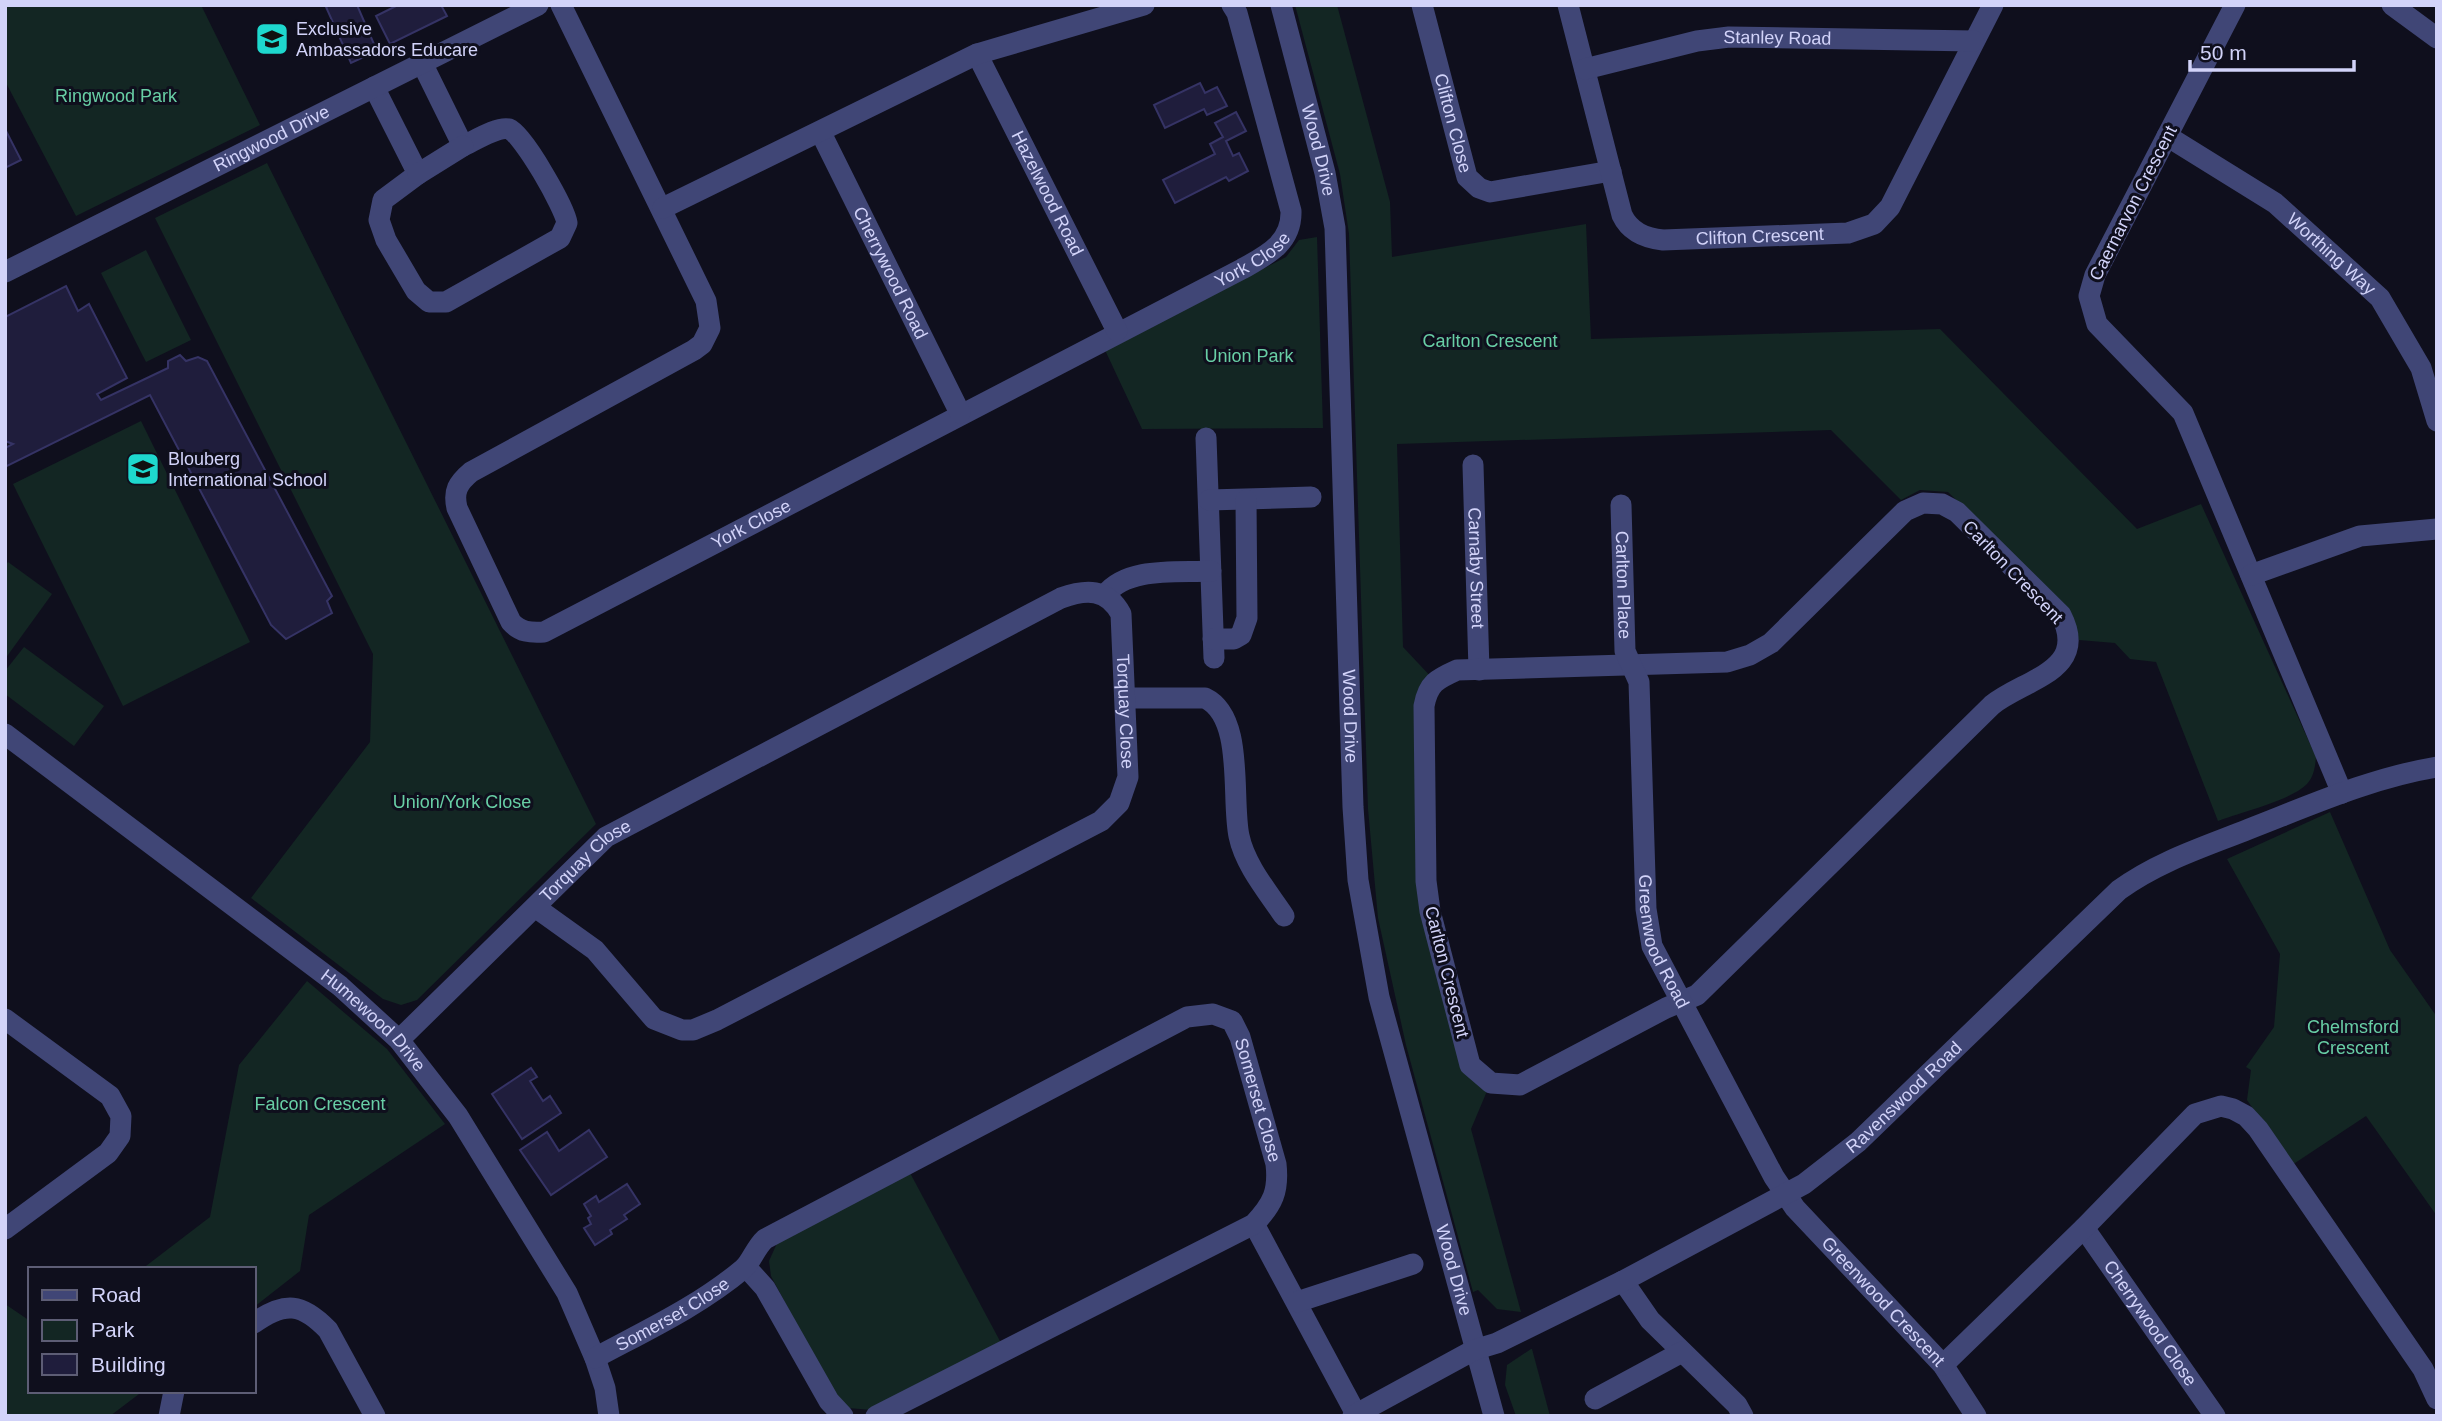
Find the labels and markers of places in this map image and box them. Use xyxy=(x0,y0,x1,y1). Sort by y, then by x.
place label: Exclusive Ambassadors Educare xyxy=(296,19,478,60)
school or university icon: Exclusive Ambassadors Educare xyxy=(253,20,291,58)
place label: Blouberg International School xyxy=(168,449,327,490)
school or university icon: Blouberg International School xyxy=(124,450,162,488)

